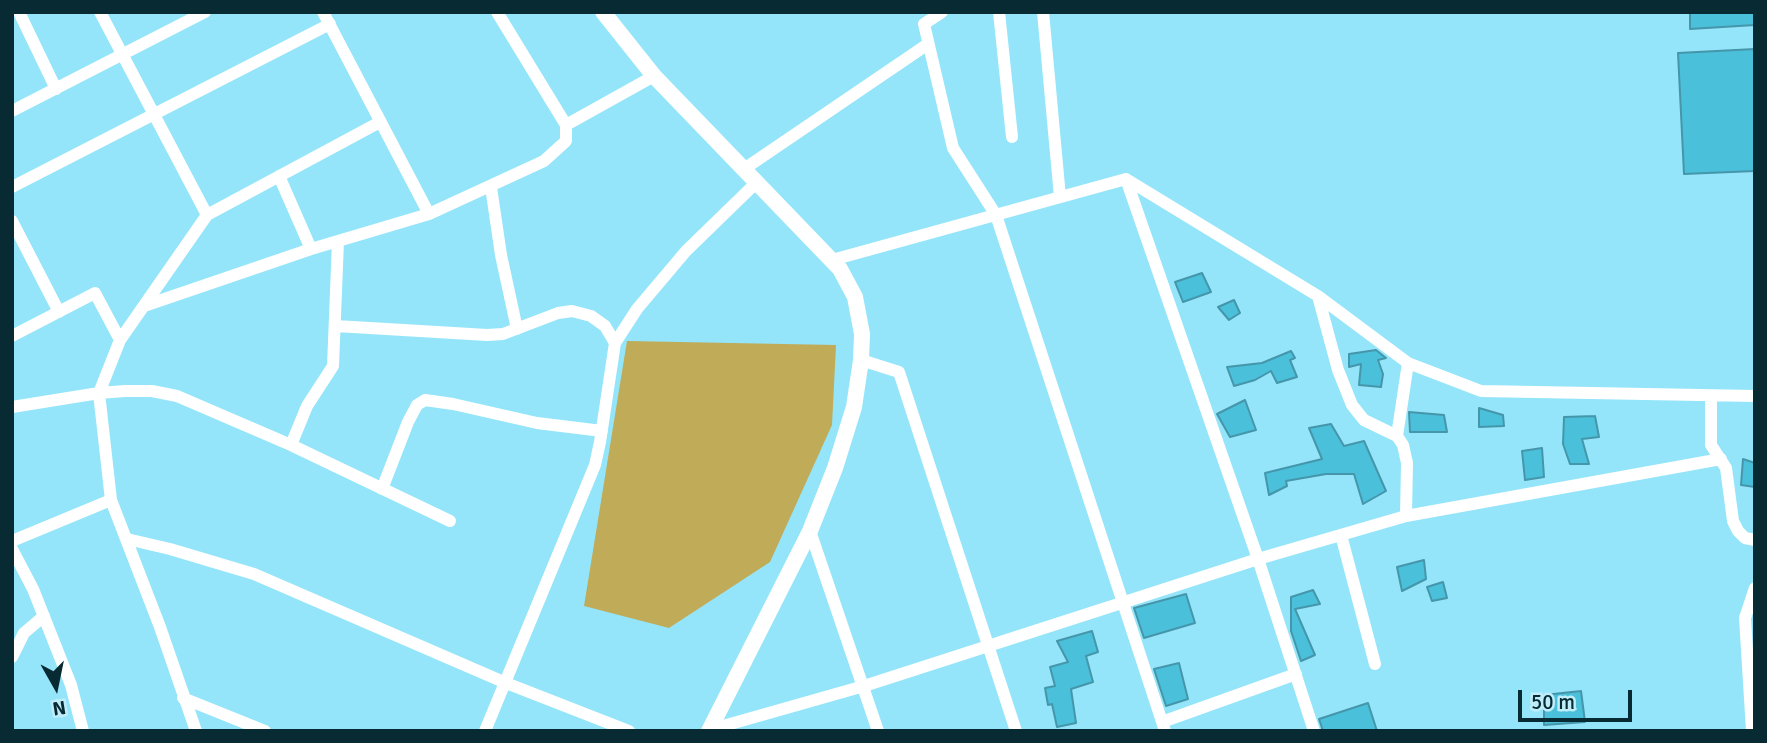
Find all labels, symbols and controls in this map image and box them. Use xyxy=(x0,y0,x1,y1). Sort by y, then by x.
north arrow xyxy=(21,652,91,722)
scale bar xyxy=(1522,676,1636,720)
text: 50 m xyxy=(1531,689,1575,715)
text: N xyxy=(51,695,68,721)

